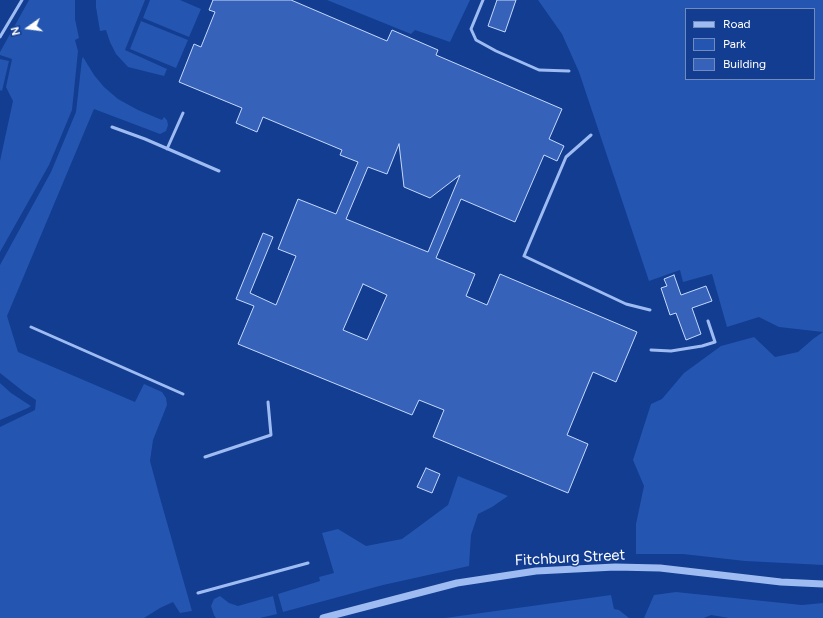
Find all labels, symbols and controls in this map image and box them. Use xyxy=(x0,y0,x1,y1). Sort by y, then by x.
north arrow xyxy=(8,8,48,48)
legend xyxy=(685,8,815,80)
text: Road xyxy=(723,17,751,31)
text: N xyxy=(9,25,23,37)
text: Park xyxy=(723,37,746,51)
text: Building xyxy=(723,57,766,71)
street label: Fitchburg Street xyxy=(514,546,626,570)

